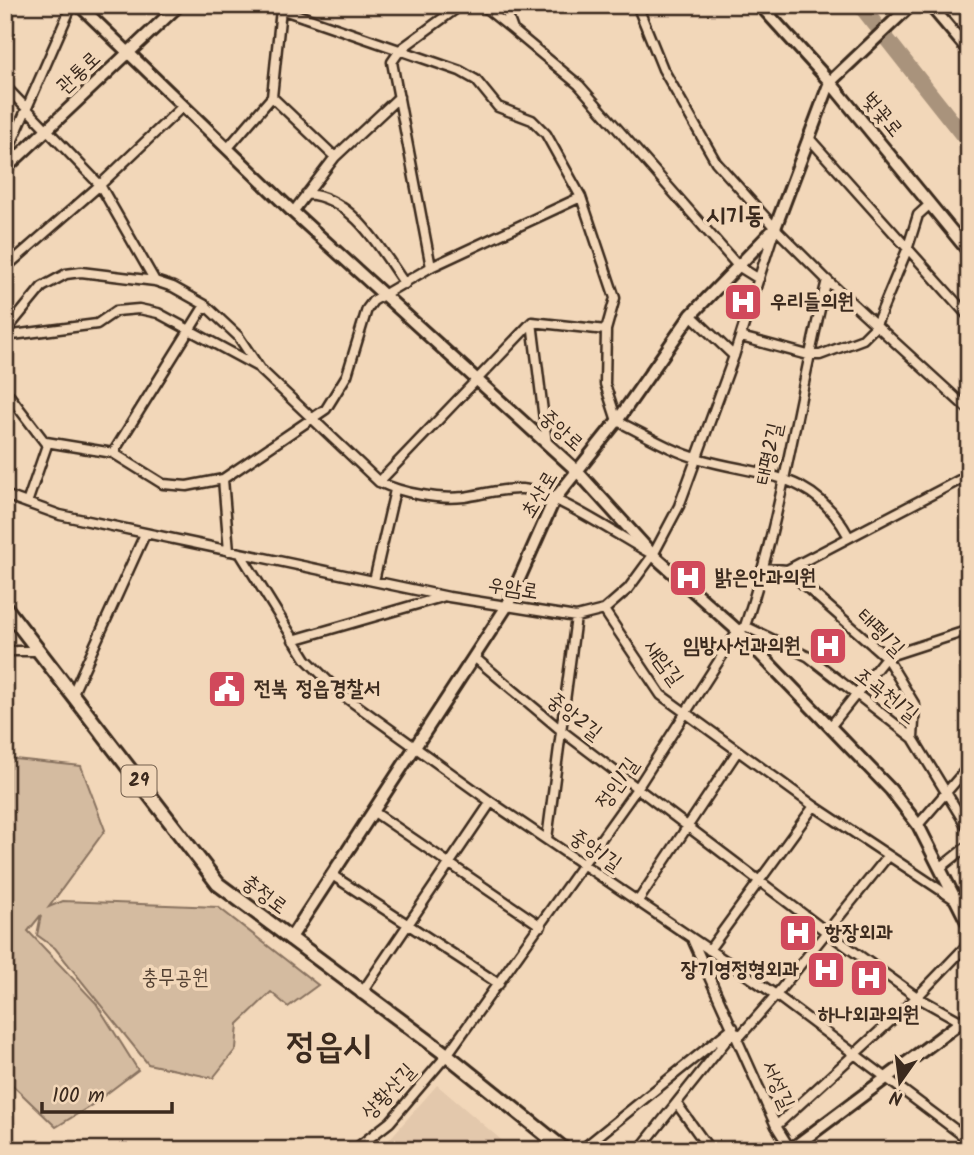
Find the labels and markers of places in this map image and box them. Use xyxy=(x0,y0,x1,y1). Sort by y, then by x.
hospital icon: 우리들의원 xyxy=(722,281,764,323)
place label: 우리들의원 xyxy=(770,286,855,319)
hospital icon: 밝은안과의원 xyxy=(667,557,709,599)
place label: 밝은안과의원 xyxy=(715,562,816,595)
hospital icon: 임방사선과의원 xyxy=(807,625,849,667)
place label: 임방사선과의원 xyxy=(683,630,801,663)
public building icon: 전북 정읍경찰서 xyxy=(206,668,248,710)
place label: 전북 정읍경찰서 xyxy=(254,673,380,706)
hospital icon: 항장외과 xyxy=(777,912,819,954)
place label: 항장외과 xyxy=(824,917,893,950)
hospital icon: 장기영정형외과 xyxy=(805,949,847,991)
place label: 장기영정형외과 xyxy=(681,954,799,987)
hospital icon: 하나외과의원 xyxy=(848,957,890,999)
place label: 하나외과의원 xyxy=(817,999,920,1032)

